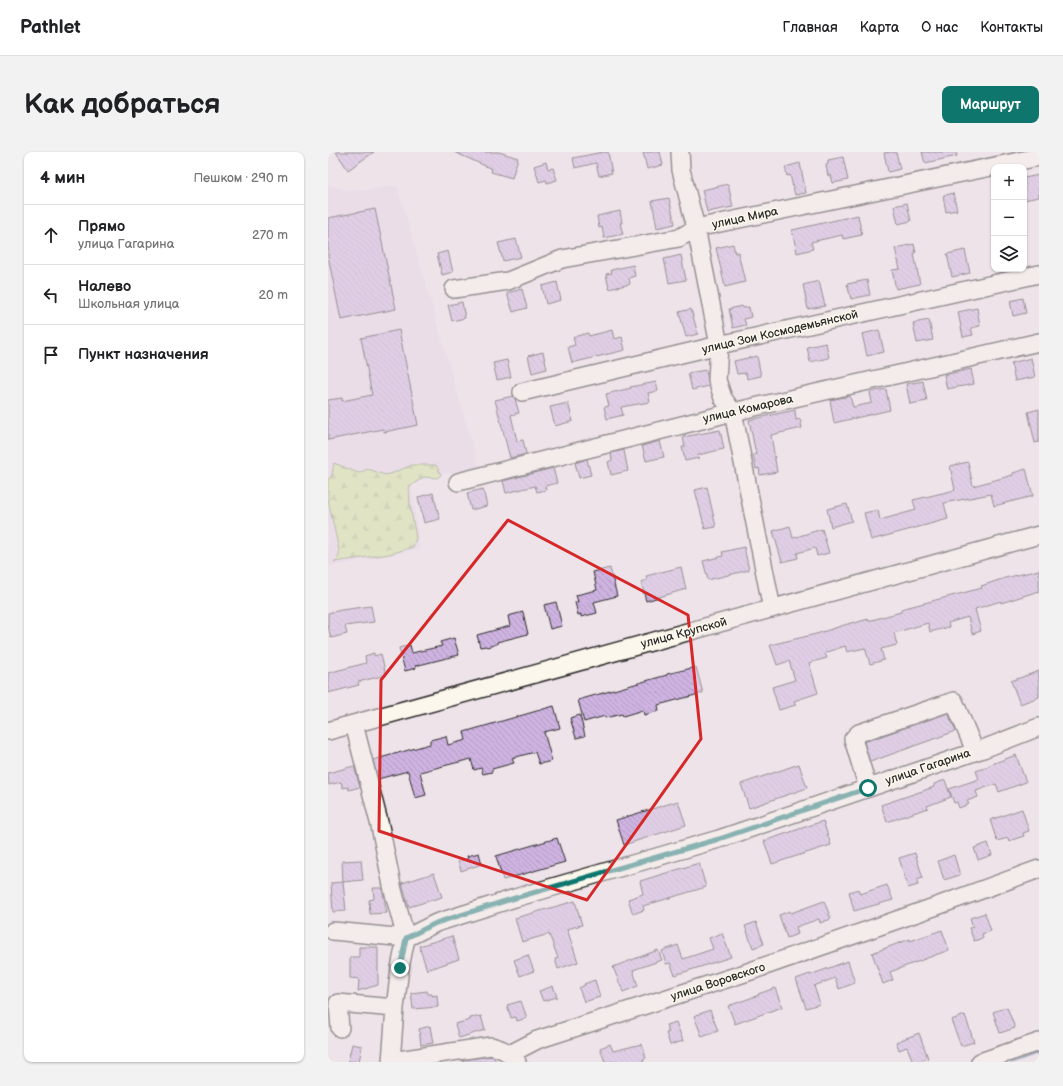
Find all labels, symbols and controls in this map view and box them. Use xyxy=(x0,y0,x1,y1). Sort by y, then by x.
text: Pathlet xyxy=(20,16,81,39)
text: Главная xyxy=(783,19,838,36)
text: Карта xyxy=(860,19,899,36)
text: О нас xyxy=(921,19,958,36)
text: Контакты xyxy=(980,19,1043,36)
button: Маршрут xyxy=(942,86,1039,123)
text: Как добраться xyxy=(24,88,221,121)
map controls xyxy=(991,164,1027,272)
button: + xyxy=(991,164,1027,200)
text: 4 мин xyxy=(40,168,85,188)
text: Пешком · 290 m xyxy=(193,170,288,186)
button: − xyxy=(991,200,1027,236)
street label: улица Мира xyxy=(711,204,779,232)
text: Прямо xyxy=(78,217,125,236)
icon: ahead xyxy=(40,224,62,246)
text: 270 m xyxy=(252,227,288,243)
text: улица Гагарина xyxy=(78,236,174,252)
button: layers xyxy=(991,236,1027,272)
text: Налево xyxy=(78,277,131,296)
icon: left xyxy=(40,284,62,306)
text: 20 m xyxy=(258,287,288,303)
text: Школьная улица xyxy=(78,296,180,312)
street label: улица Зои Космодемьянской xyxy=(700,307,860,357)
icon: arrive xyxy=(40,344,62,366)
text: Пункт назначения xyxy=(78,345,209,364)
street label: улица Комарова xyxy=(702,391,794,427)
street label: улица Крупской xyxy=(639,614,729,652)
street label: улица Гагарина xyxy=(883,745,973,789)
route start xyxy=(859,779,877,797)
route end xyxy=(391,959,409,977)
street label: улица Воровского xyxy=(669,960,767,1004)

